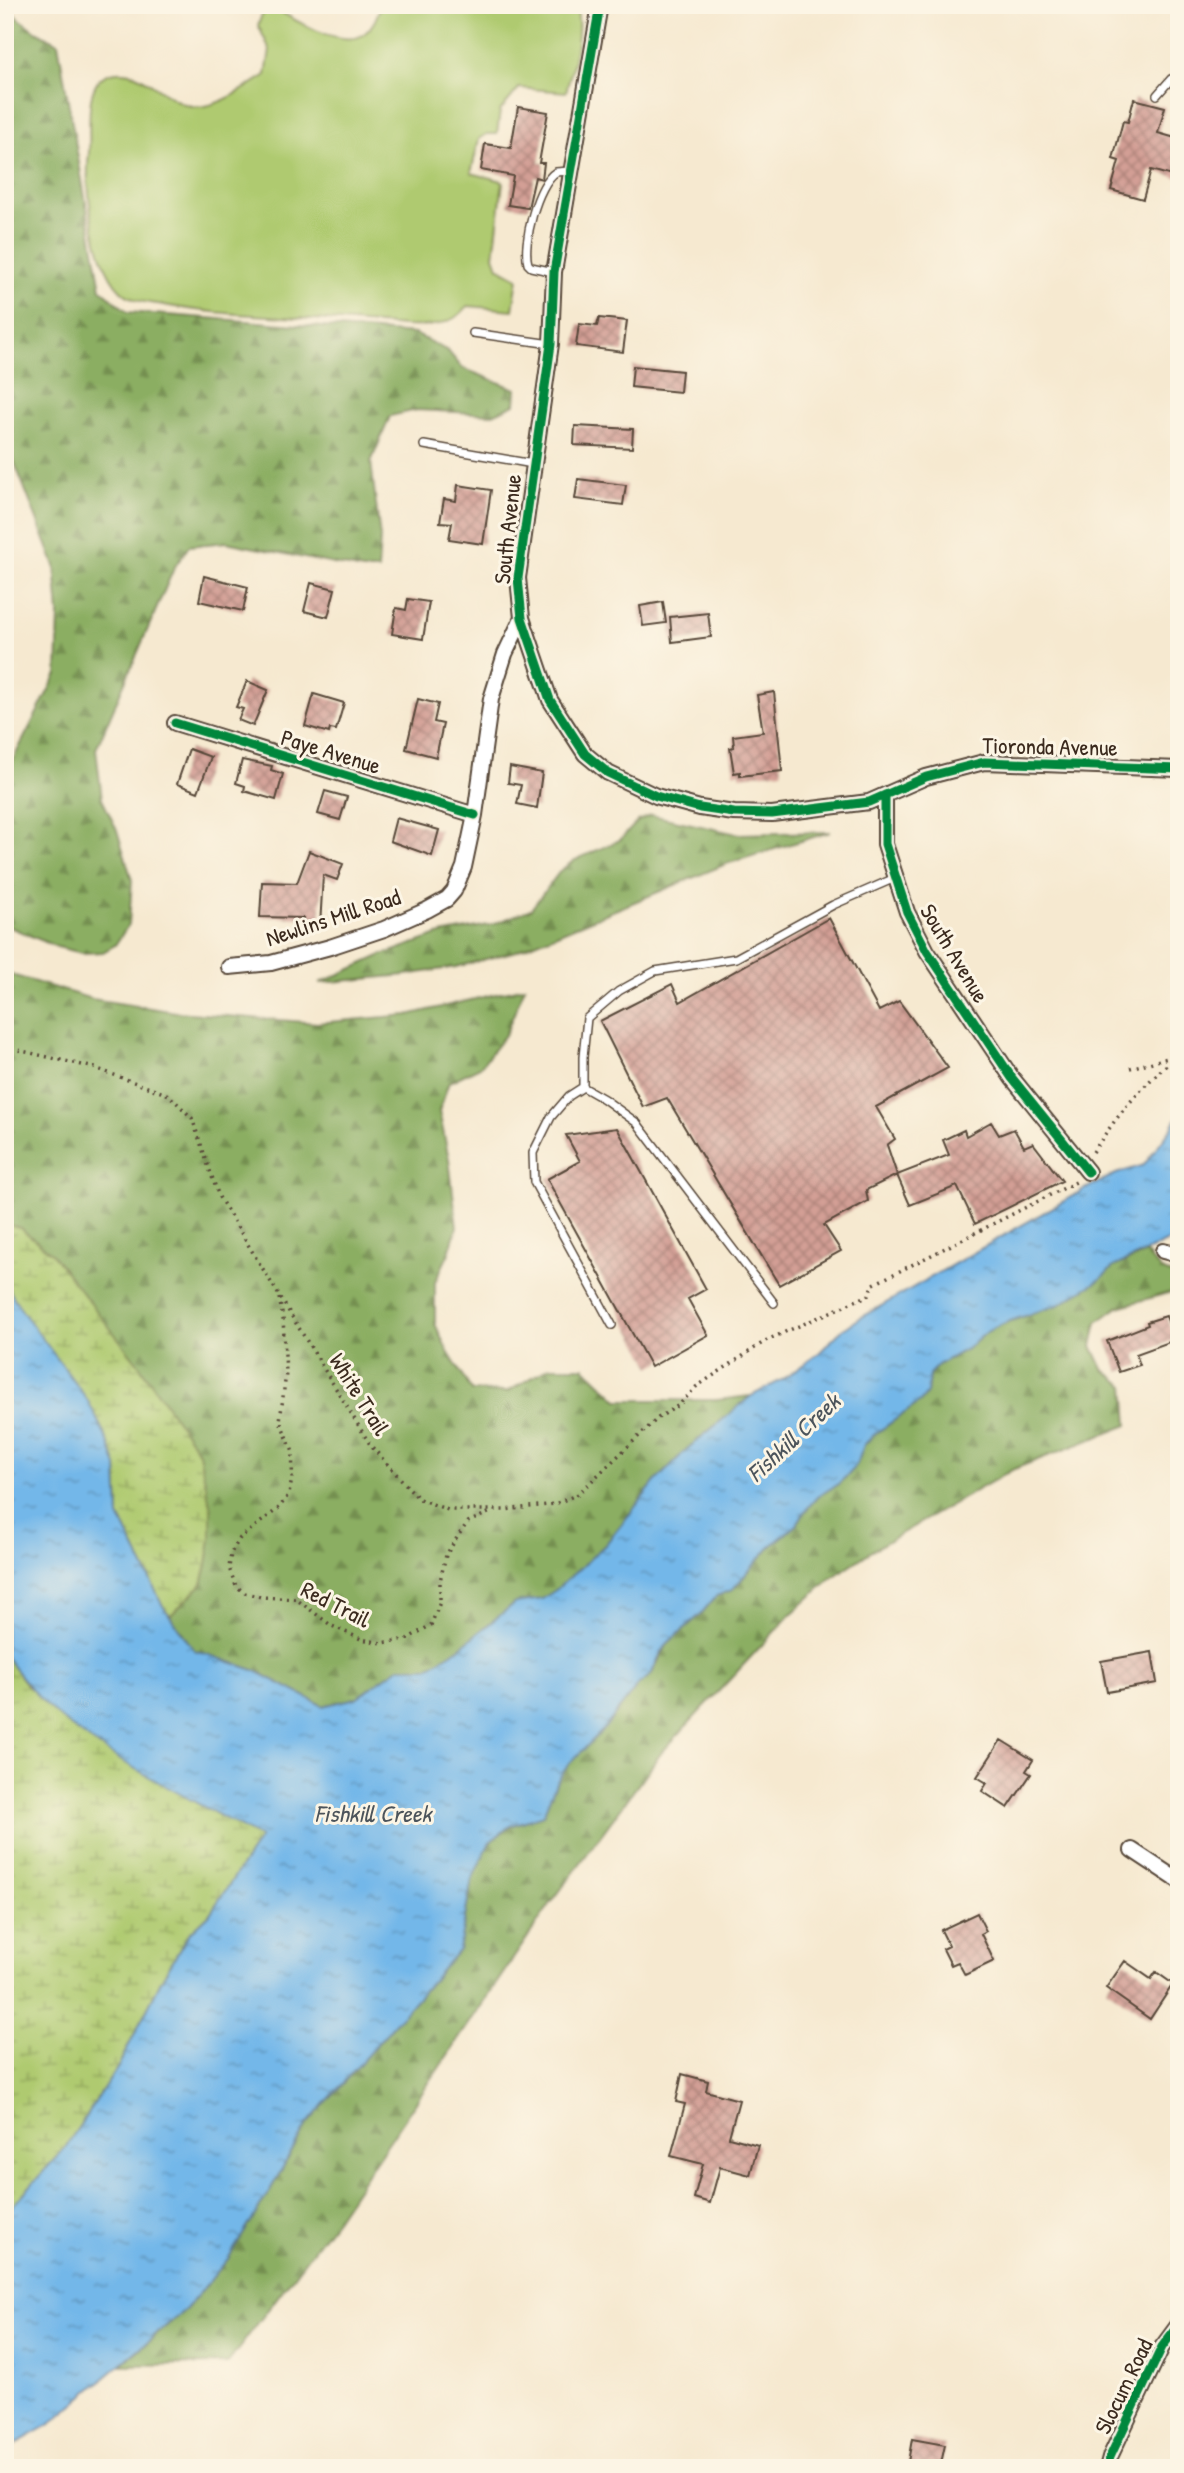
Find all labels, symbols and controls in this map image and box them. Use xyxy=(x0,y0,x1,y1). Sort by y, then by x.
street label: South Avenue xyxy=(486,473,528,585)
street label: Paye Avenue xyxy=(277,721,385,781)
street label: Tioronda Avenue xyxy=(982,729,1118,763)
street label: Newlins Mill Road xyxy=(262,881,404,953)
street label: South Avenue xyxy=(913,898,997,1008)
street label: White Trail xyxy=(323,1347,398,1442)
water label: Fishkill Creek xyxy=(740,1384,848,1488)
street label: Red Trail xyxy=(296,1573,377,1635)
water label: Fishkill Creek xyxy=(315,1797,433,1829)
street label: Slocum Road xyxy=(1087,2333,1159,2439)

